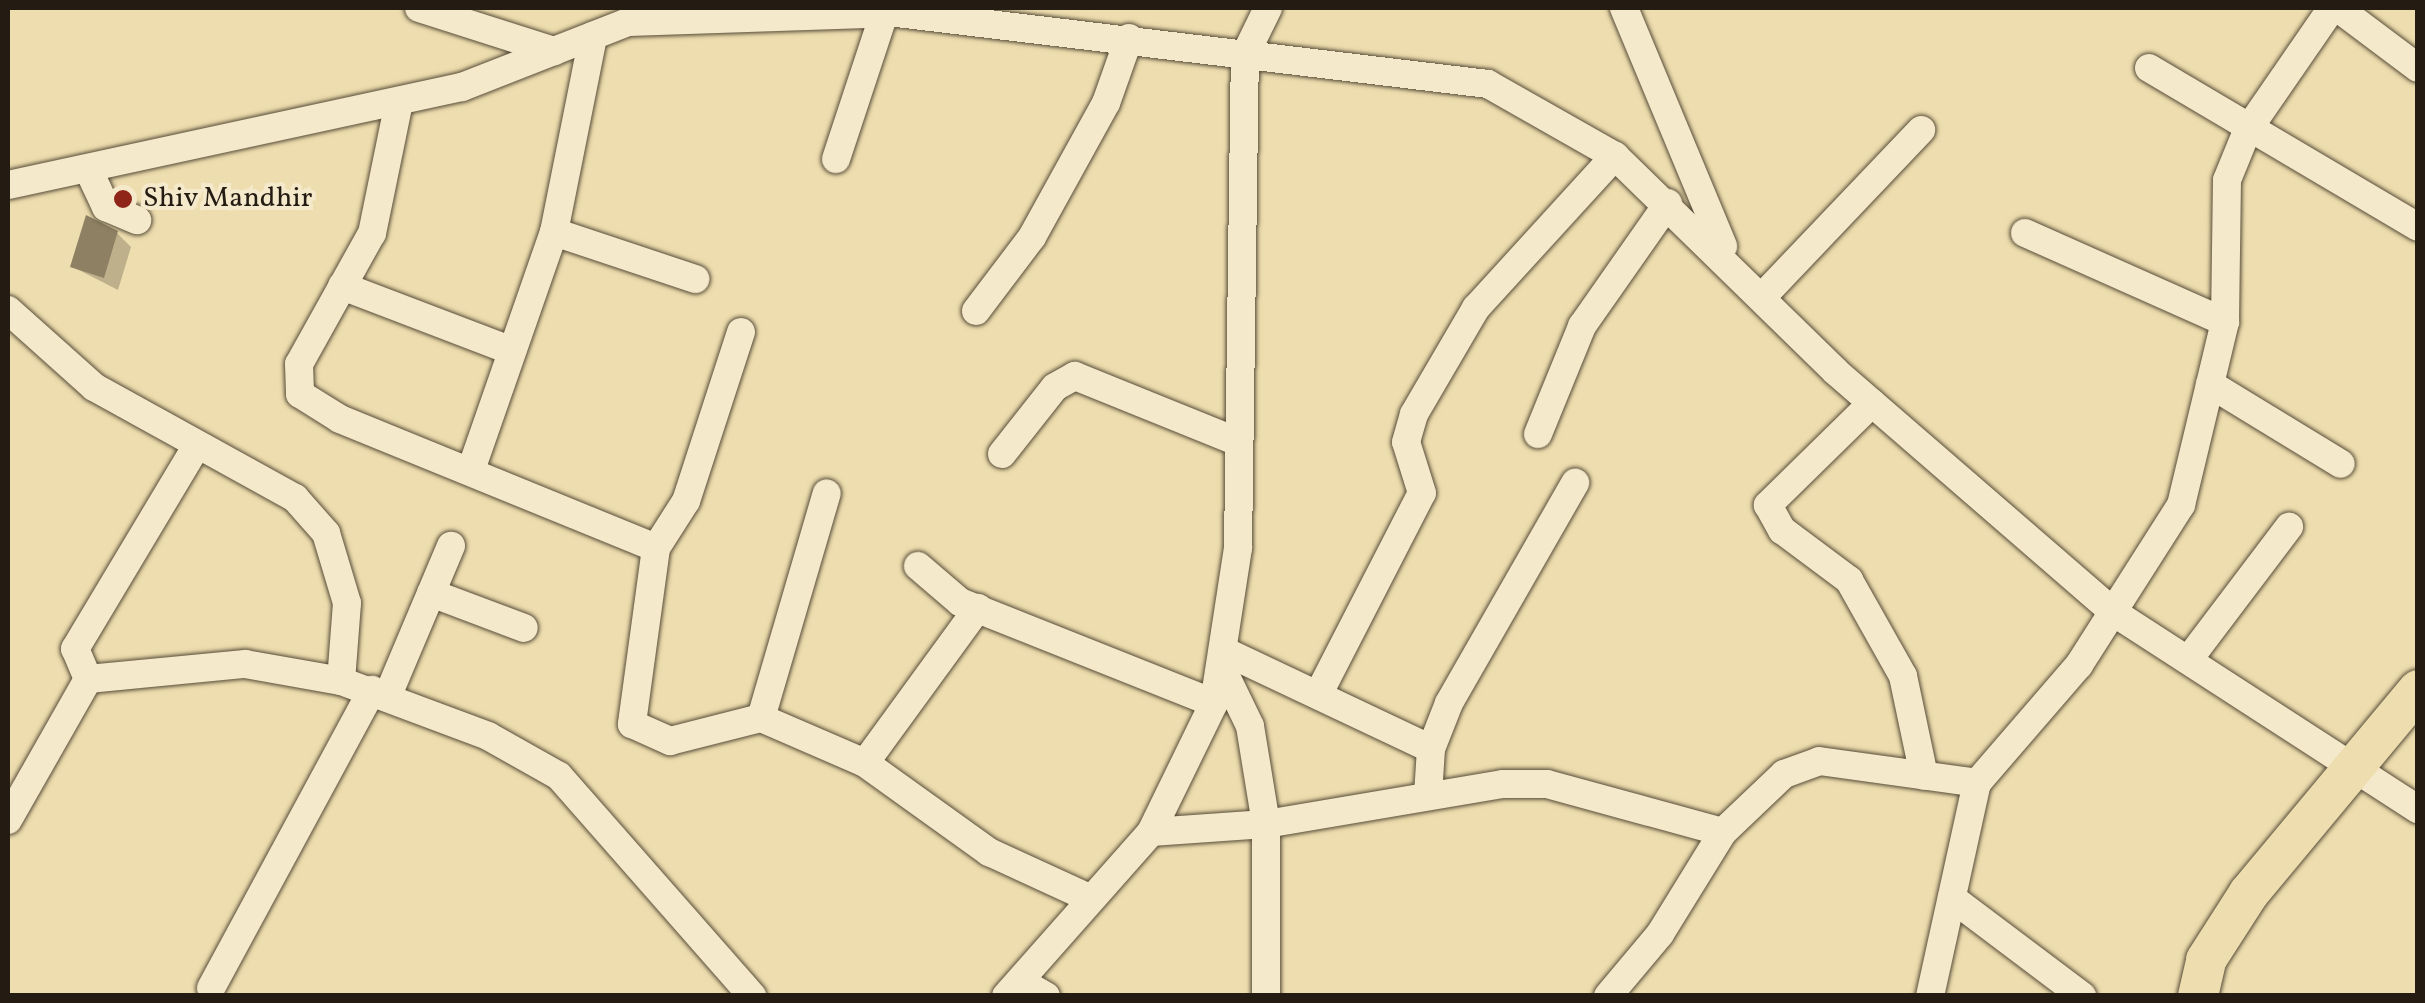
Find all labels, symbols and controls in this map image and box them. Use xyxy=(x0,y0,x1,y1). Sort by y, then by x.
place label: Shiv Mandhir xyxy=(143,182,313,216)
marker: Shiv Mandhir xyxy=(112,188,134,210)

